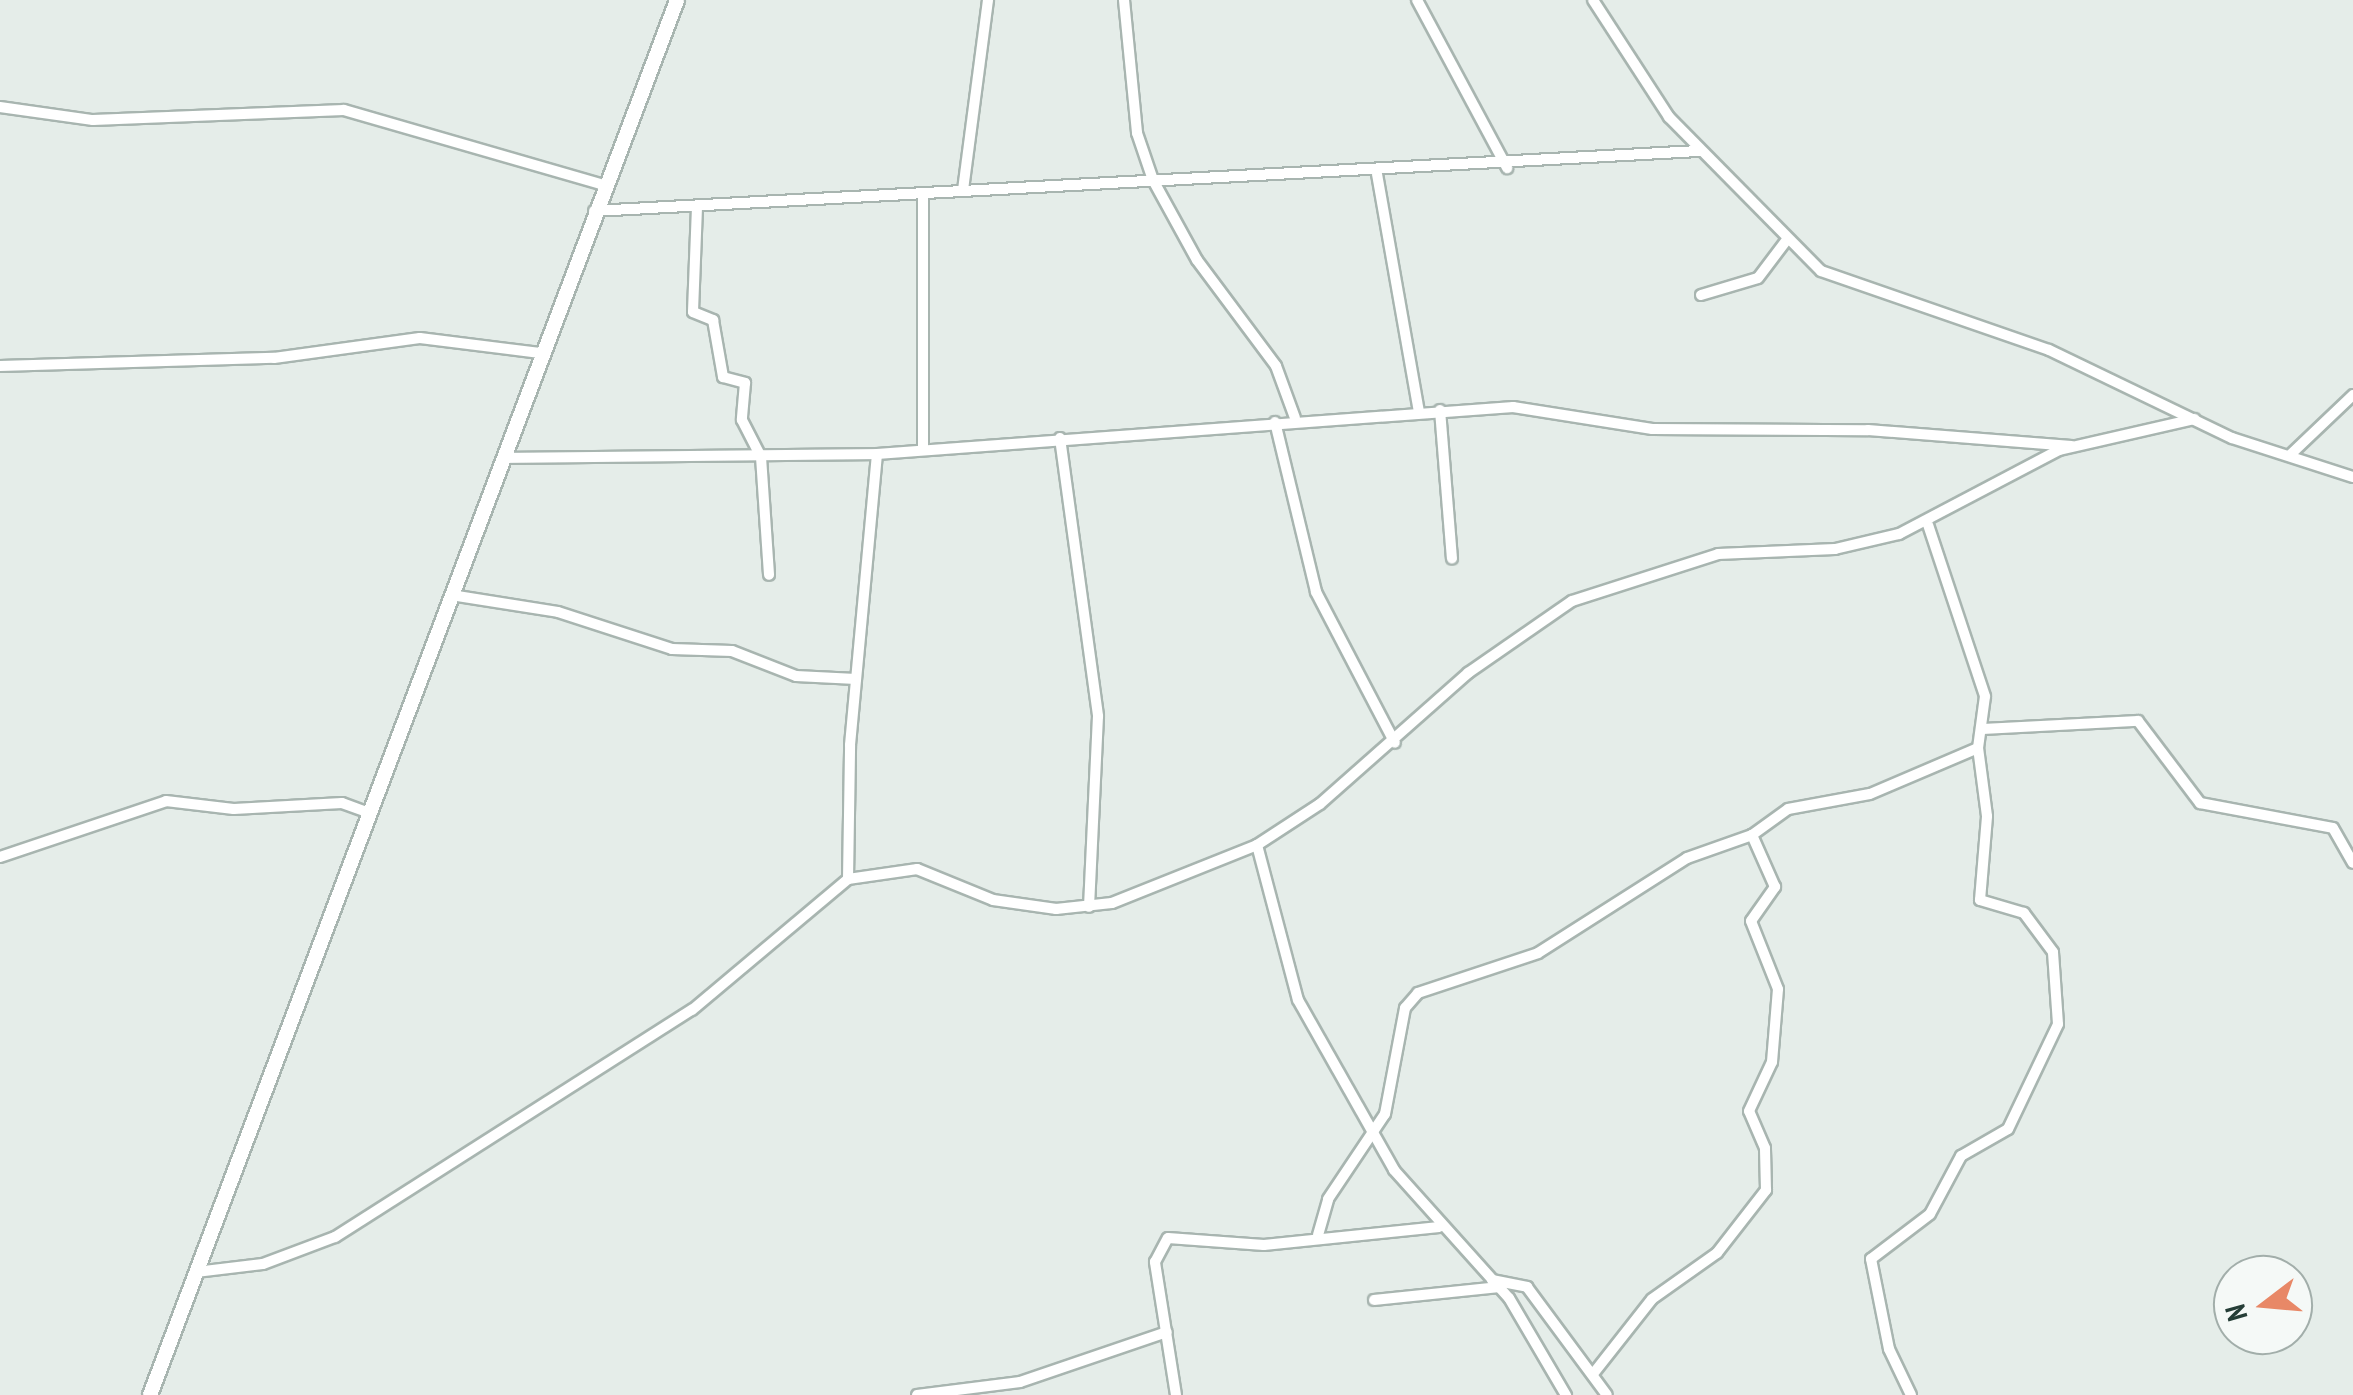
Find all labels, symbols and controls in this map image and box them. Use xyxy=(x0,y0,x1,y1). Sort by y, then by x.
north arrow xyxy=(2213,1255,2313,1355)
text: N xyxy=(2216,1300,2255,1325)

